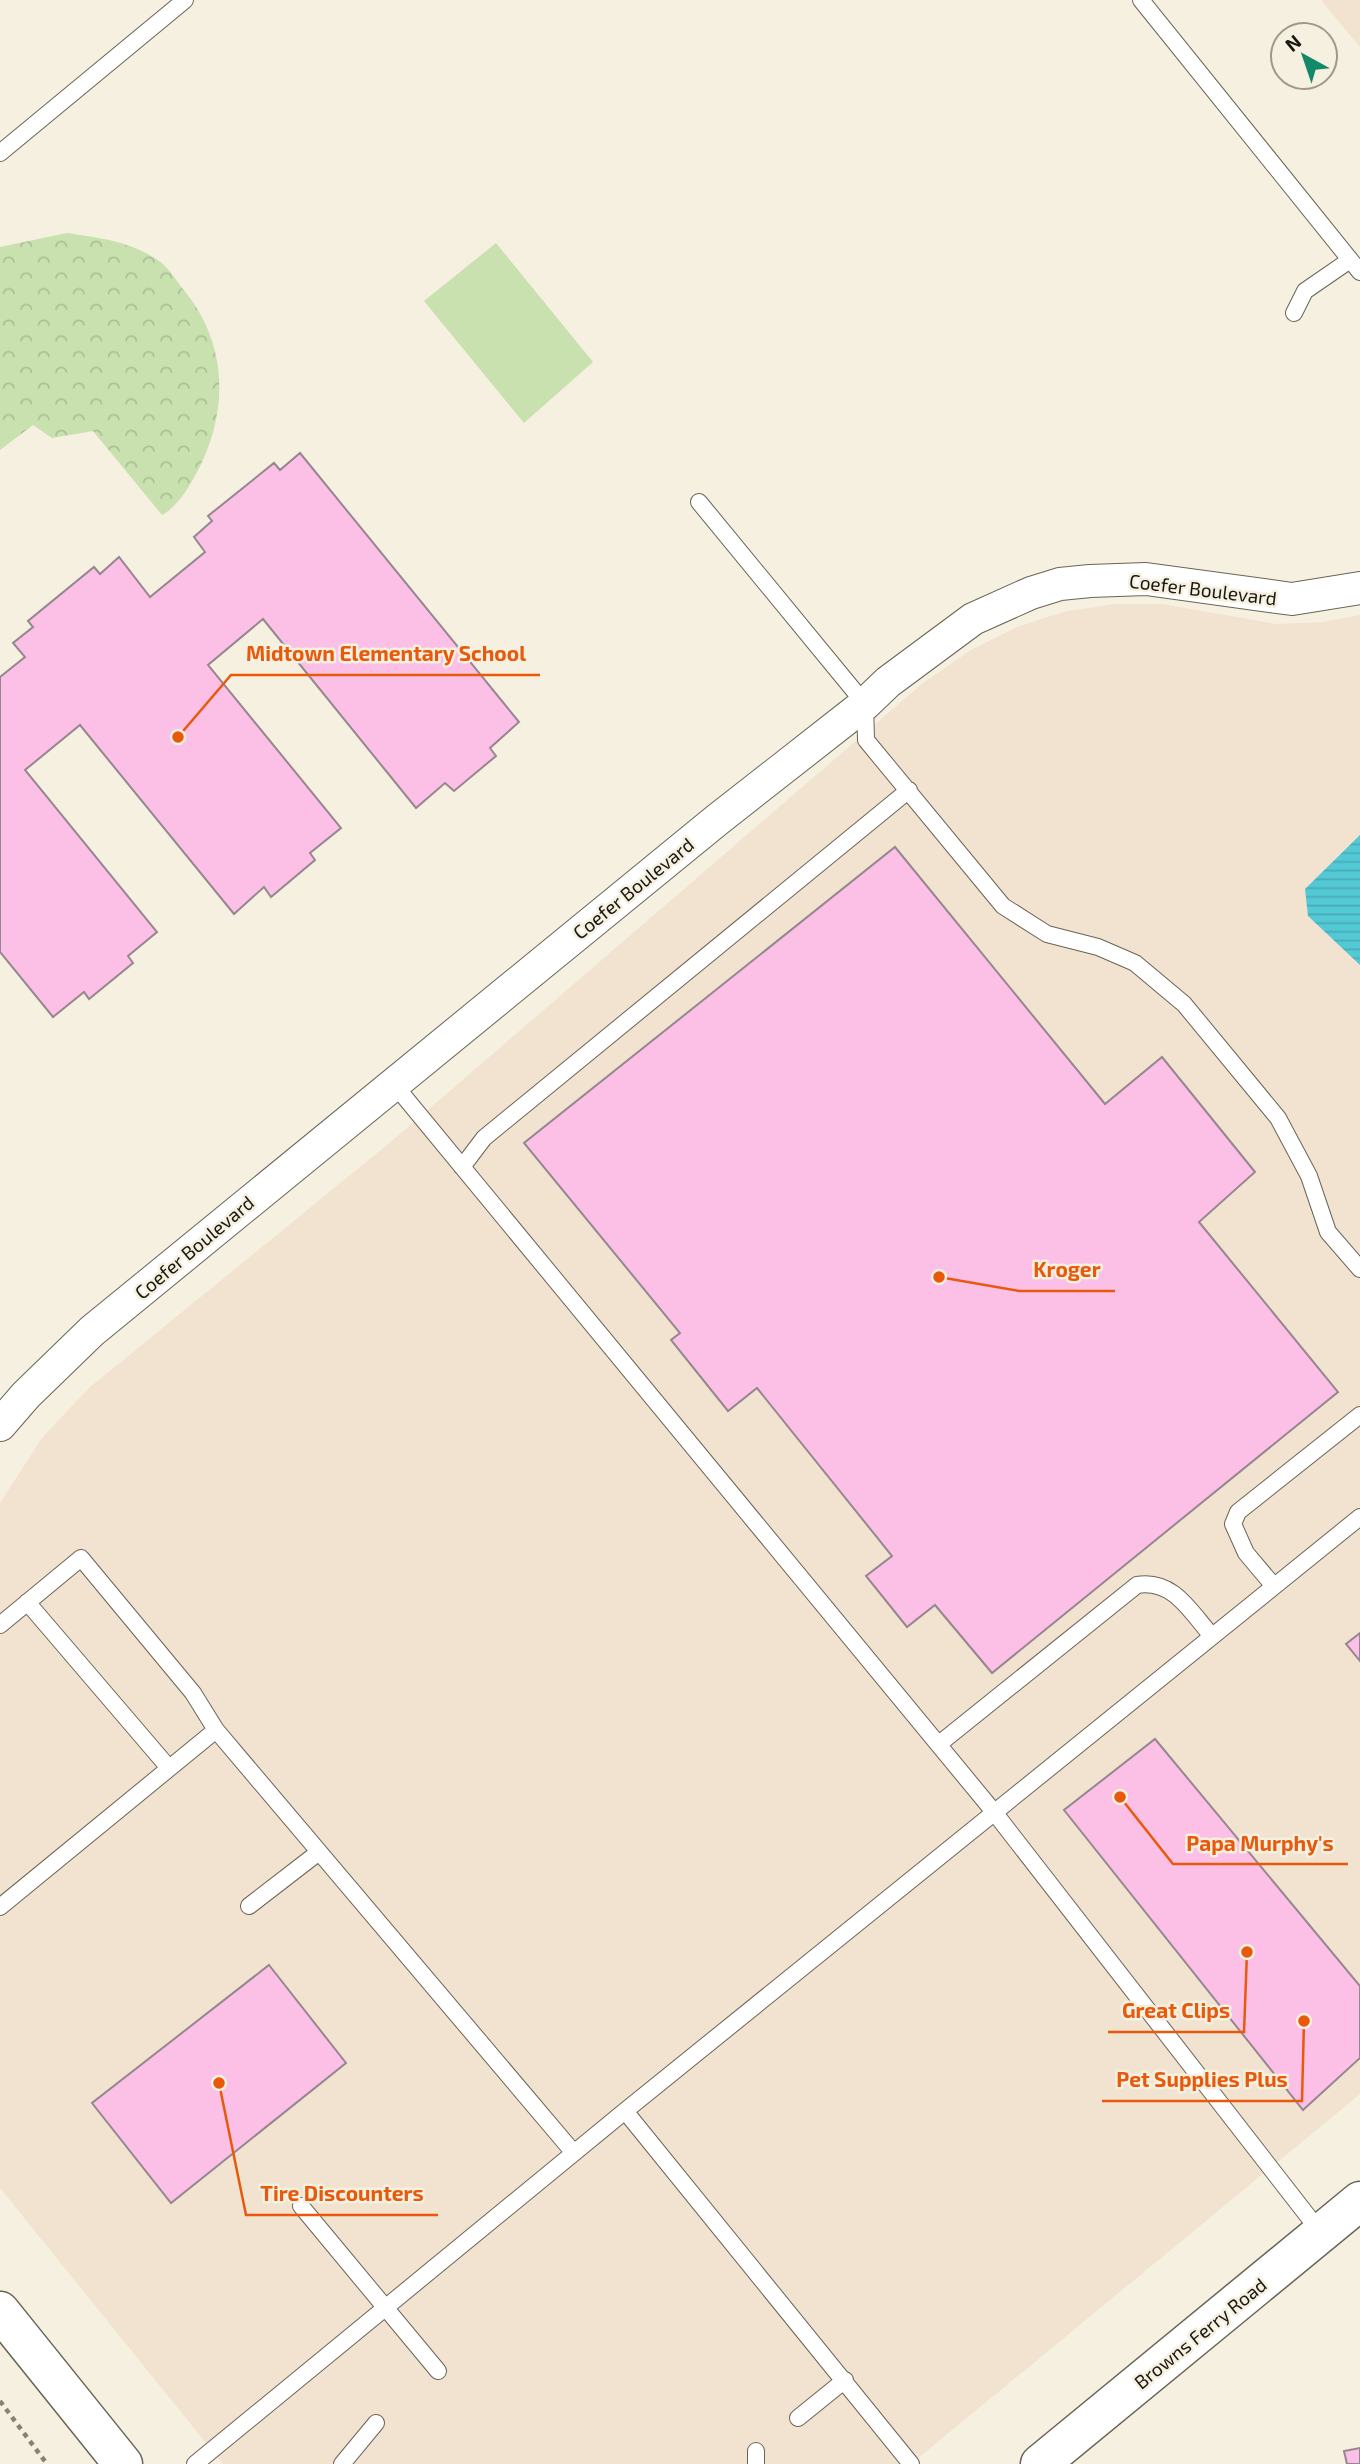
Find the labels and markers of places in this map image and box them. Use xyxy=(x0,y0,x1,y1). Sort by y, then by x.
callout: Midtown Elementary School xyxy=(231,633,540,675)
callout: Kroger xyxy=(1019,1249,1115,1291)
callout: Papa Murphy's xyxy=(1173,1822,1348,1864)
callout: Great Clips xyxy=(1108,1990,1244,2032)
callout: Pet Supplies Plus xyxy=(1102,2059,1302,2101)
callout: Tire Discounters xyxy=(246,2173,438,2215)

